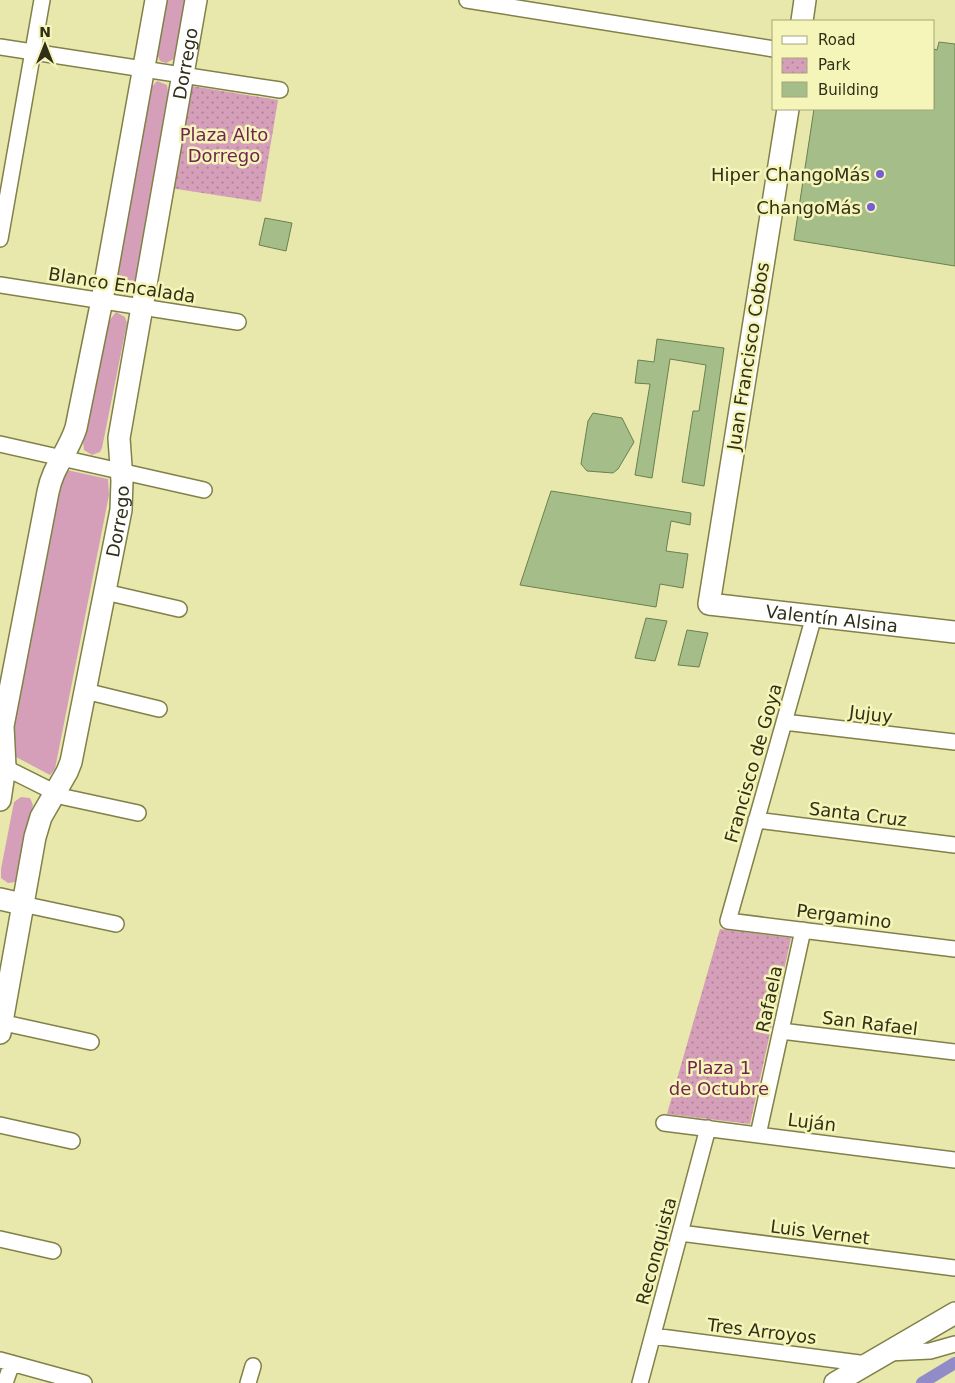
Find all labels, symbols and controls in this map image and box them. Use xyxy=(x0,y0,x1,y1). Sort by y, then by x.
north arrow xyxy=(20,20,70,70)
legend xyxy=(772,20,935,110)
text: N xyxy=(39,24,51,40)
street label: Dorrego xyxy=(168,26,201,101)
text: Road xyxy=(818,31,856,49)
text: Park xyxy=(818,56,851,74)
text: Building xyxy=(818,81,879,99)
park label: Plaza Alto Dorrego xyxy=(180,124,268,166)
place label: Hiper ChangoMás xyxy=(711,164,870,185)
marker: Hiper ChangoMás xyxy=(874,168,886,180)
place label: ChangoMás xyxy=(756,197,861,218)
marker: ChangoMás xyxy=(865,201,877,213)
street label: Juan Francisco Cobos xyxy=(723,260,773,452)
street label: Blanco Encalada xyxy=(47,263,197,307)
street label: Dorrego xyxy=(101,485,132,559)
street label: Valentín Alsina xyxy=(765,600,899,636)
street label: Francisco de Goya xyxy=(720,681,786,845)
street label: Jujuy xyxy=(847,701,894,727)
street label: Santa Cruz xyxy=(808,798,908,830)
street label: Pergamino xyxy=(795,900,893,932)
street label: Rafaela xyxy=(752,964,786,1034)
street label: San Rafael xyxy=(821,1007,919,1039)
park label: Plaza 1 de Octubre xyxy=(669,1057,769,1099)
street label: Luján xyxy=(787,1109,837,1135)
street label: Reconquista xyxy=(632,1195,680,1307)
street label: Luis Vernet xyxy=(769,1215,871,1249)
street label: Tres Arroyos xyxy=(705,1314,818,1348)

